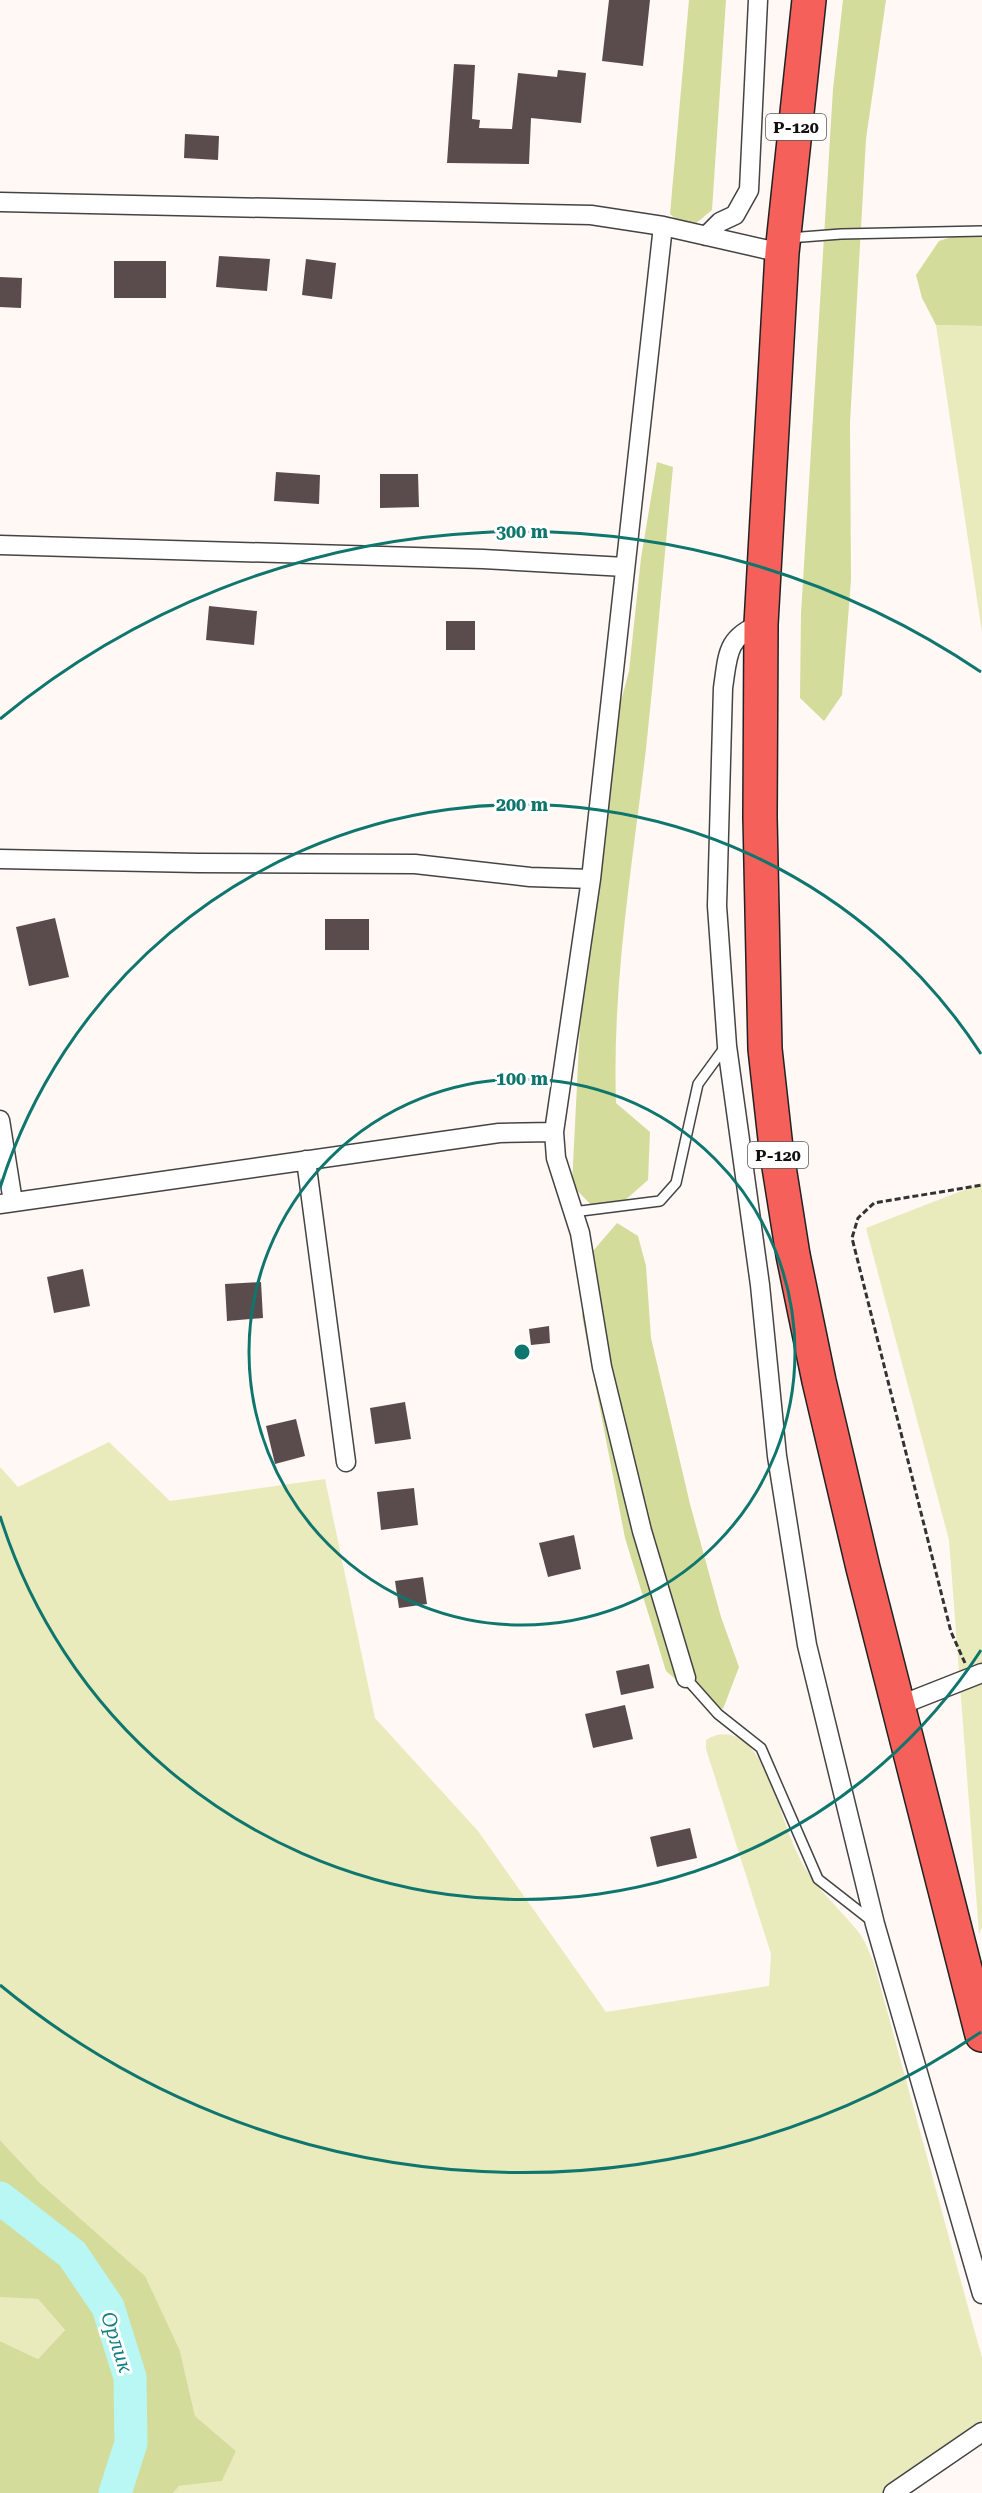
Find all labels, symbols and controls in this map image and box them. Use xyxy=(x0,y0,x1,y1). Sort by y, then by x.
road number: Р-120 xyxy=(766,114,826,140)
text: 300 m xyxy=(496,521,549,542)
text: 200 m xyxy=(496,794,549,815)
text: 100 m xyxy=(496,1068,549,1089)
road number: Р-120 xyxy=(748,1142,808,1168)
centre of rings xyxy=(512,1342,532,1362)
water label: Орлик xyxy=(96,2309,138,2376)

